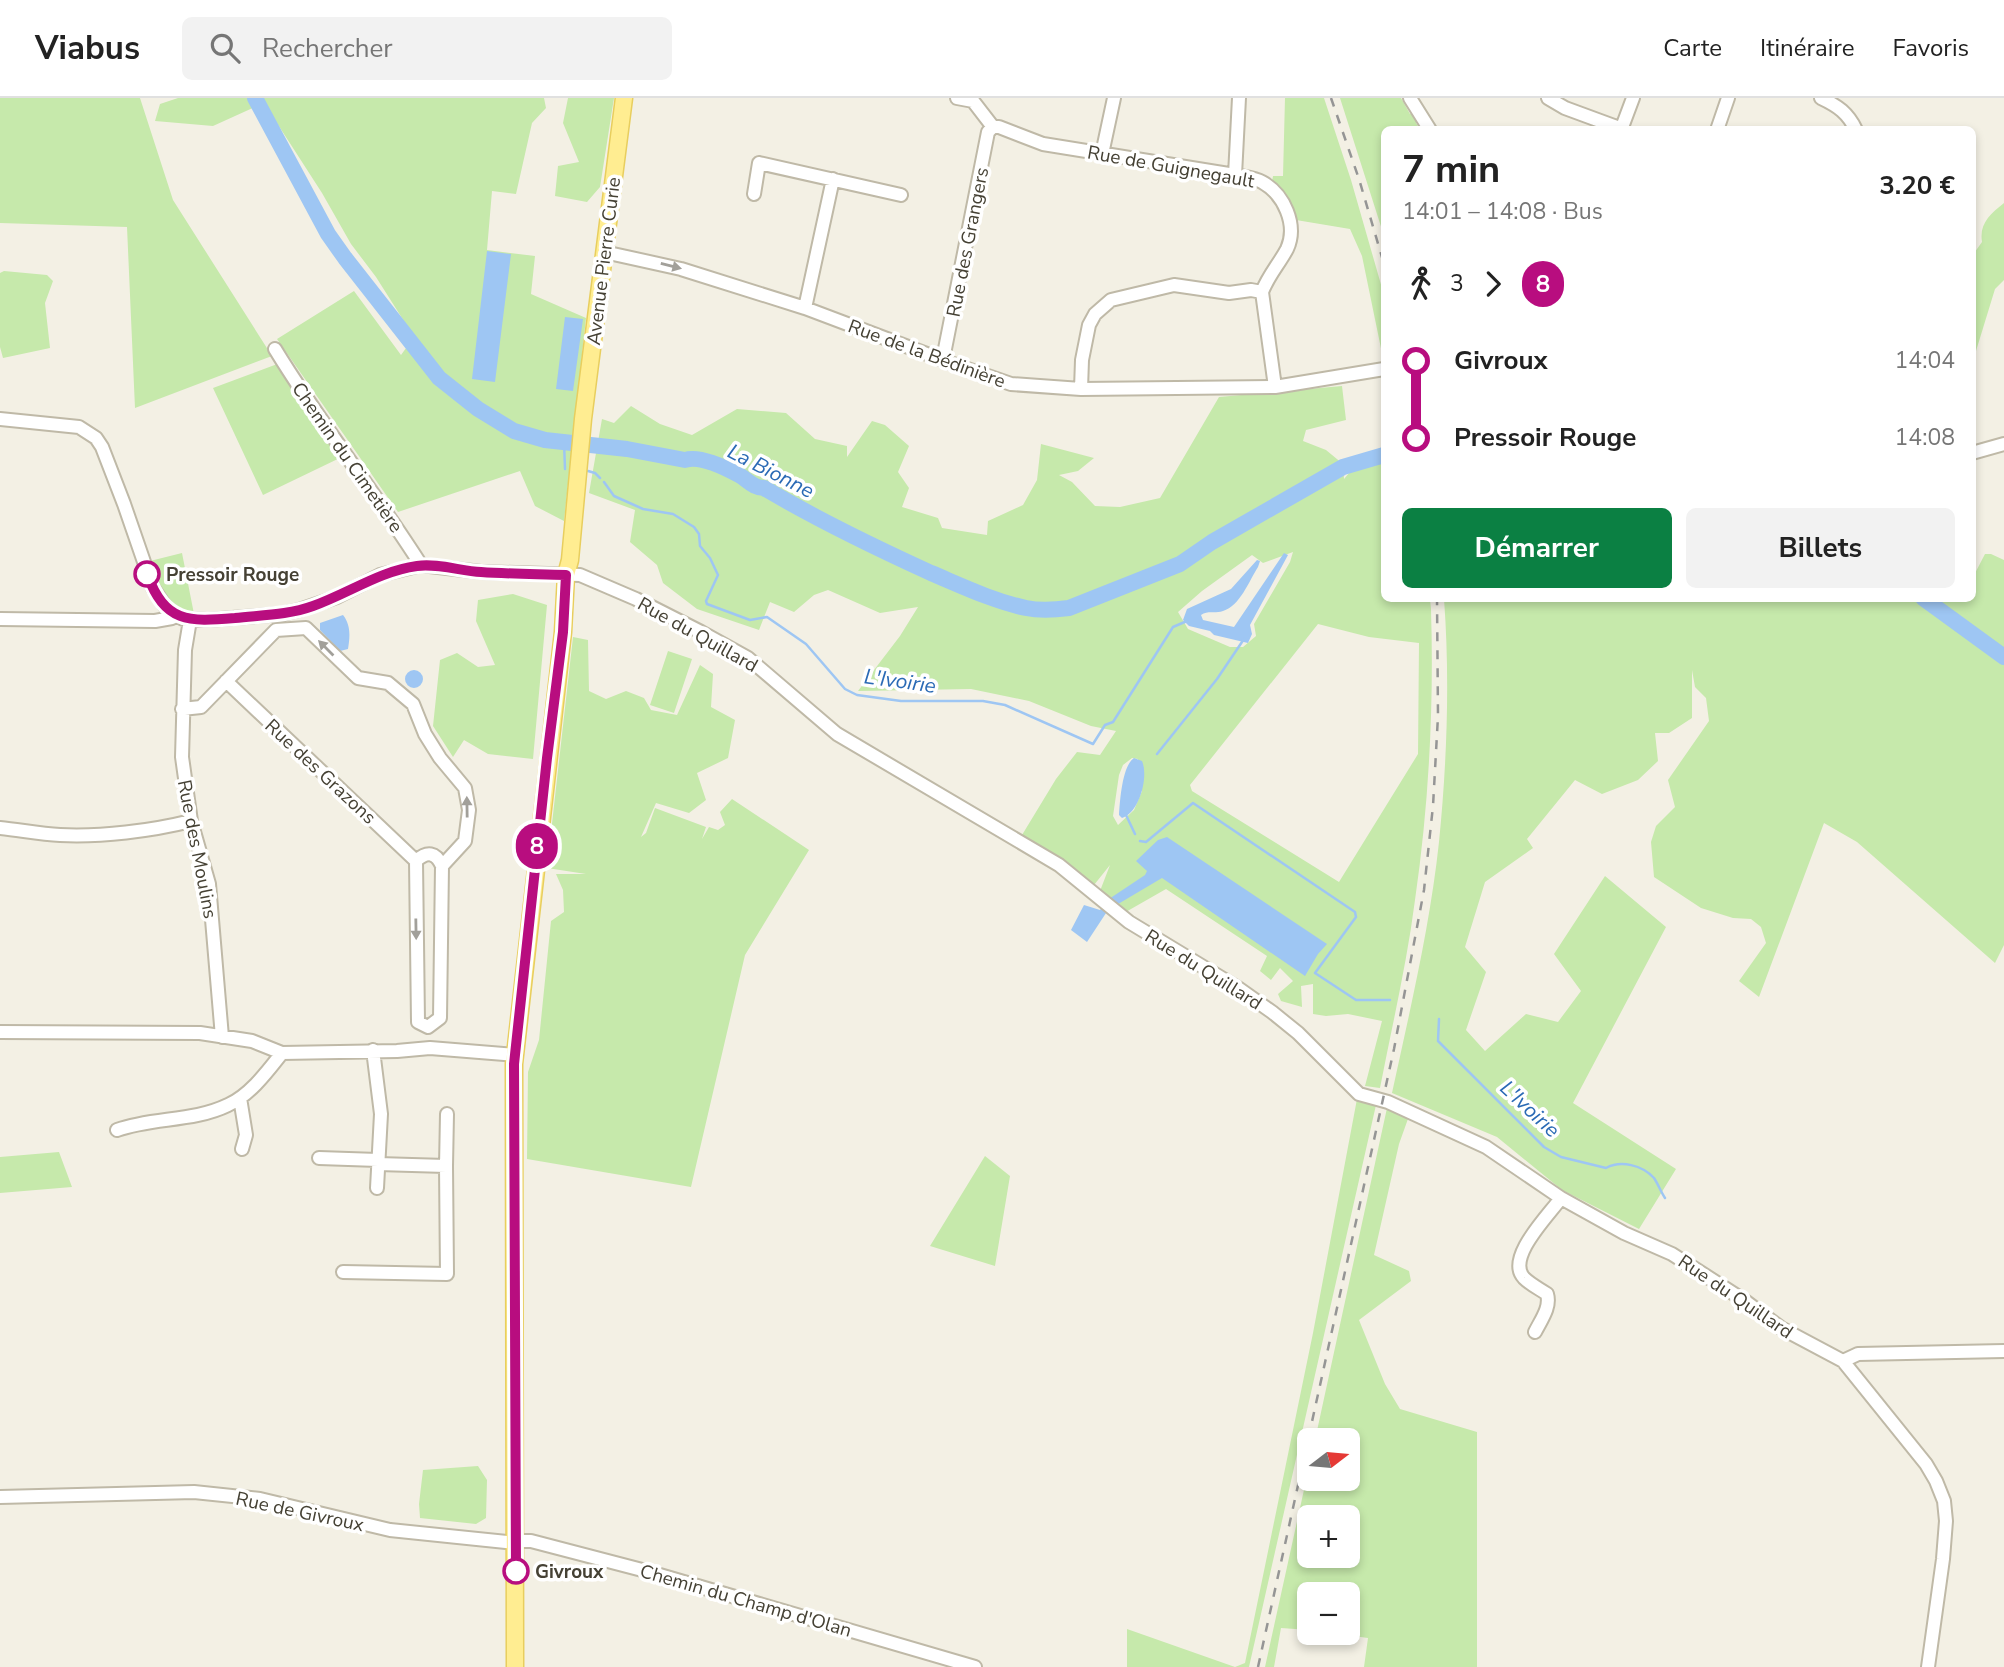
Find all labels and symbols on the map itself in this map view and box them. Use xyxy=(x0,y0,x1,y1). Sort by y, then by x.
street label: Rue de Guignegault xyxy=(1085,139,1257,195)
street label: Rue des Grangers xyxy=(941,165,995,319)
street label: Avenue Pierre Curie xyxy=(581,176,627,347)
one-way arrow xyxy=(660,261,682,272)
street label: Rue de la Bédinière xyxy=(844,313,1009,394)
street label: Chemin du Cimetière xyxy=(285,377,409,538)
water label: La Bionne xyxy=(723,437,819,505)
marker: Pressoir Rouge xyxy=(134,561,160,587)
place label: Pressoir Rouge xyxy=(166,562,299,588)
street label: Rue du Quillard xyxy=(633,591,762,679)
one-way arrow xyxy=(317,639,334,656)
water label: L'Ivoirie xyxy=(862,662,938,700)
street label: Rue des Grazons xyxy=(259,713,382,830)
street label: Rue des Moulins xyxy=(171,778,223,921)
one-way arrow xyxy=(462,796,473,818)
line badge: 8 xyxy=(514,823,560,869)
one-way arrow xyxy=(411,918,422,940)
street label: Rue du Quillard xyxy=(1140,923,1267,1016)
water label: L'Ivoirie xyxy=(1494,1074,1566,1144)
street label: Rue du Quillard xyxy=(1673,1249,1798,1345)
north arrow xyxy=(1297,1428,1360,1491)
street label: Rue de Givroux xyxy=(233,1486,366,1538)
marker: Givroux xyxy=(503,1558,529,1584)
street label: Chemin du Champ d'Olan xyxy=(637,1558,855,1644)
place label: Givroux xyxy=(535,1559,604,1585)

